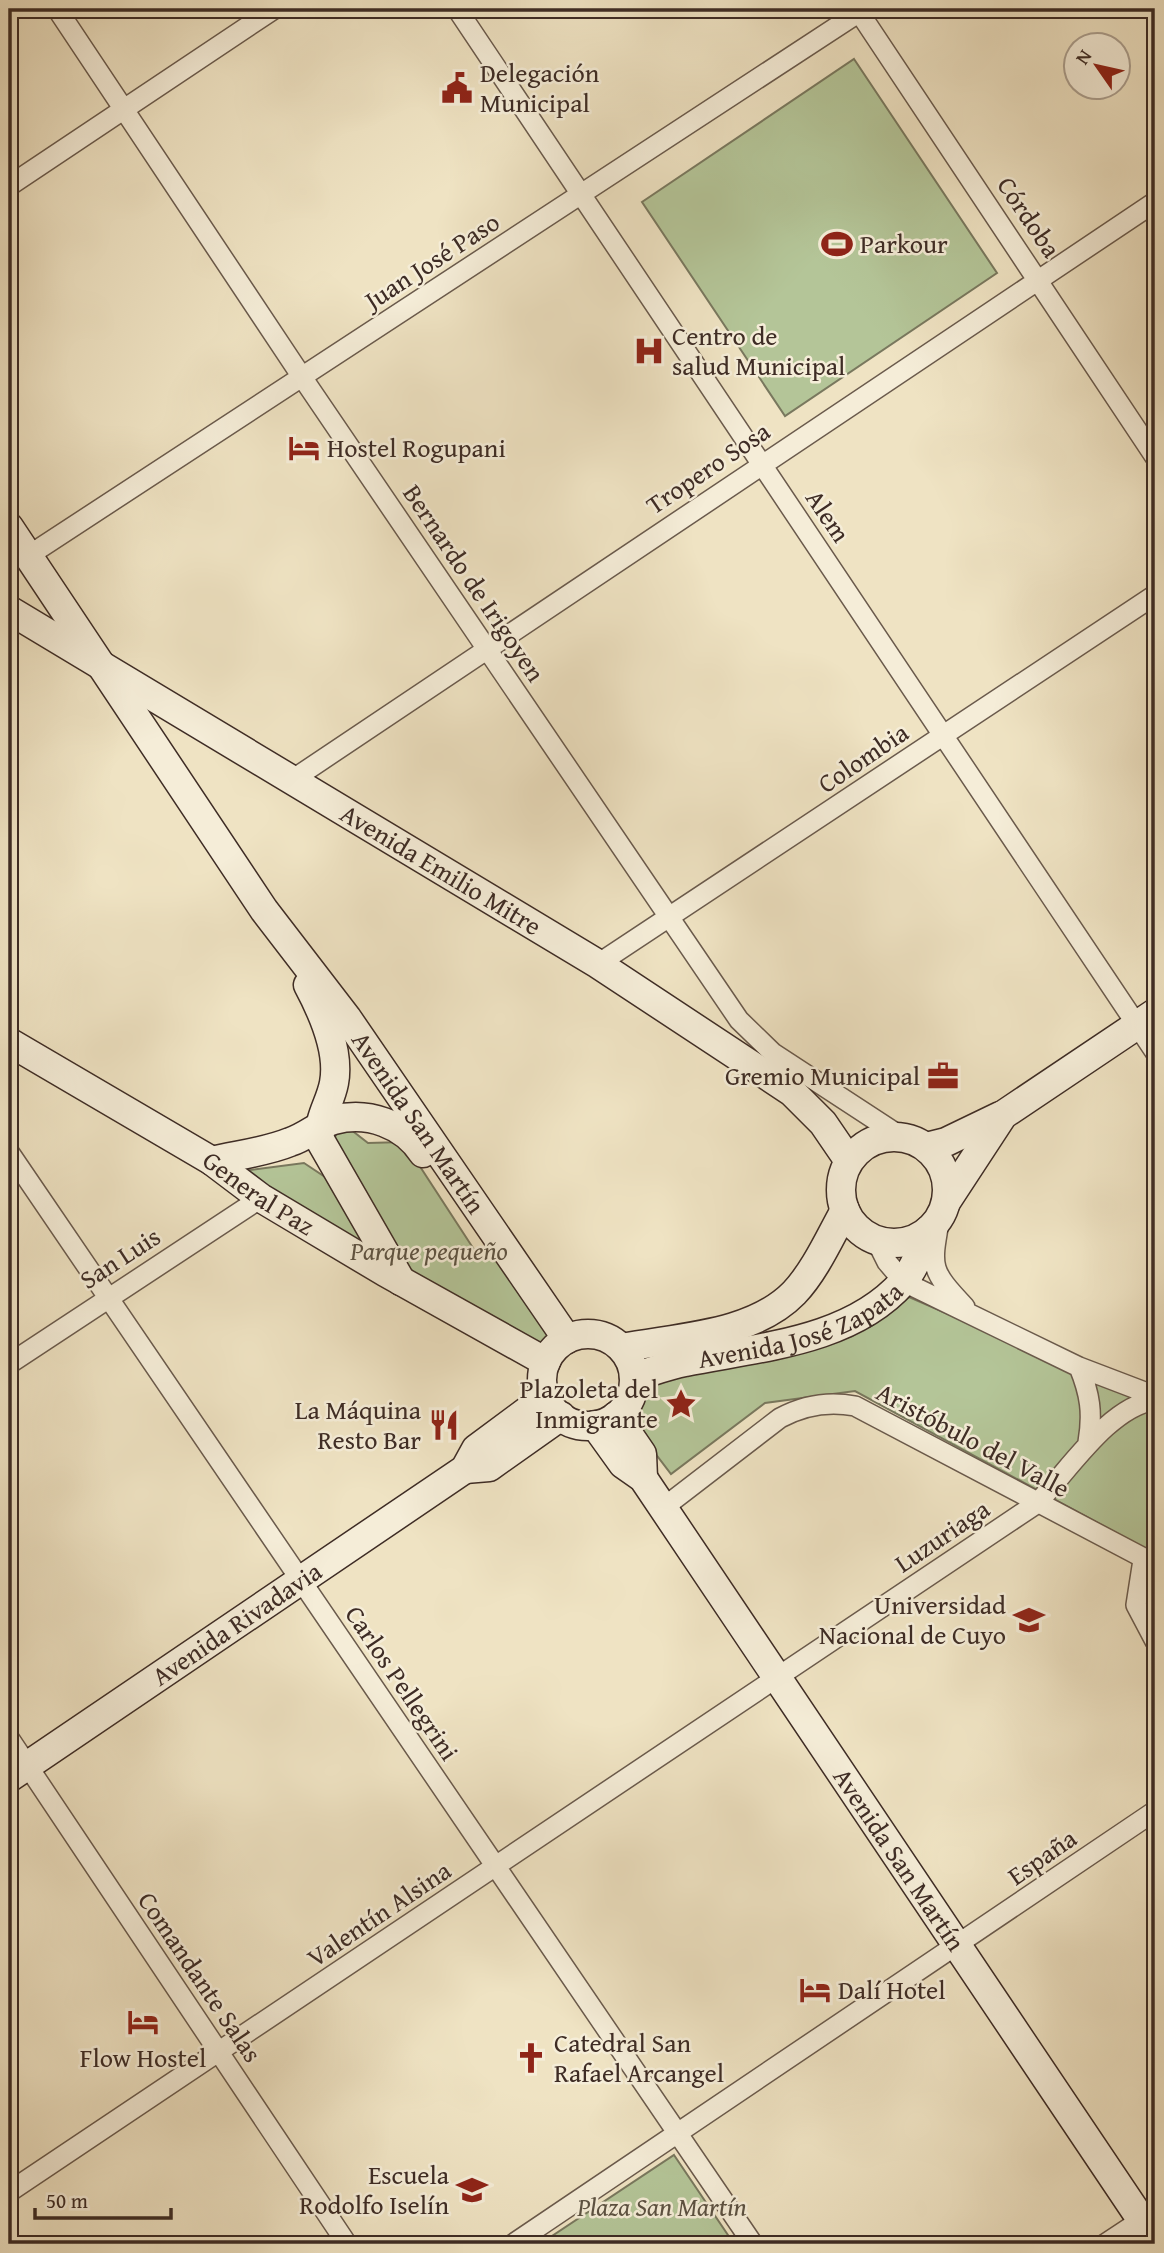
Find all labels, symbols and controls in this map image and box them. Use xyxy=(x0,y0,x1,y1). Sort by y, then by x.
north arrow xyxy=(1062,32,1132,102)
text: N xyxy=(1068,43,1098,70)
place label: Delegación Municipal xyxy=(480,53,600,122)
public building icon: Delegación Municipal xyxy=(440,71,474,105)
street label: Córdoba xyxy=(988,168,1071,266)
street label: Juan José Paso xyxy=(354,202,507,321)
place label: Parkour xyxy=(860,224,948,263)
sports icon: Parkour xyxy=(820,227,854,261)
place label: Centro de salud Municipal xyxy=(672,316,845,385)
hospital icon: Centro de salud Municipal xyxy=(632,334,666,368)
street label: Tropero Sosa xyxy=(638,411,778,524)
place label: Hostel Rogupani xyxy=(327,428,506,467)
hotel icon: Hostel Rogupani xyxy=(287,431,321,465)
street label: Bernardo de Irigoyen xyxy=(394,476,555,690)
street label: Alem xyxy=(796,481,860,550)
street label: Colombia xyxy=(809,712,917,802)
street label: Avenida Emilio Mitre xyxy=(333,794,549,945)
street label: Avenida San Martín xyxy=(343,1023,496,1222)
place label: Gremio Municipal xyxy=(725,1056,920,1095)
office icon: Gremio Municipal xyxy=(926,1059,960,1093)
street label: General Paz xyxy=(195,1141,322,1245)
street label: San Luis xyxy=(72,1217,168,1298)
park label: Parque pequeño xyxy=(349,1231,508,1270)
street label: Avenida José Zapata xyxy=(695,1272,912,1378)
place label: Plazoleta del Inmigrante xyxy=(520,1369,658,1438)
street label: Aristóbulo del Valle xyxy=(870,1372,1077,1507)
place icon: Plazoleta del Inmigrante xyxy=(664,1387,698,1421)
place label: La Máquina Resto Bar xyxy=(295,1390,422,1459)
restaurant icon: La Máquina Resto Bar xyxy=(427,1408,461,1442)
street label: Luzuriaga xyxy=(886,1489,998,1582)
street label: Avenida Rivadavia xyxy=(143,1551,330,1695)
place label: Universidad Nacional de Cuyo xyxy=(819,1585,1006,1654)
street label: Carlos Pellegrini xyxy=(336,1597,469,1768)
school or university icon: Universidad Nacional de Cuyo xyxy=(1012,1603,1046,1637)
street label: Avenida San Martín xyxy=(824,1760,976,1959)
street label: España xyxy=(999,1818,1085,1895)
street label: Valentín Alsina xyxy=(299,1851,459,1976)
street label: Comandante Salas xyxy=(129,1884,272,2070)
place label: Dalí Hotel xyxy=(838,1970,946,2009)
hotel icon: Dalí Hotel xyxy=(798,1973,832,2007)
hotel icon: Flow Hostel xyxy=(126,2005,160,2039)
place label: Catedral San Rafael Arcangel xyxy=(554,2023,724,2092)
place label: Flow Hostel xyxy=(80,2038,206,2077)
church icon: Catedral San Rafael Arcangel xyxy=(514,2041,548,2075)
place label: Escuela Rodolfo Iselín xyxy=(299,2155,450,2224)
school or university icon: Escuela Rodolfo Iselín xyxy=(455,2173,489,2207)
scale bar xyxy=(35,2176,172,2220)
text: 50 m xyxy=(46,2185,88,2216)
park label: Plaza San Martín xyxy=(576,2187,747,2226)

